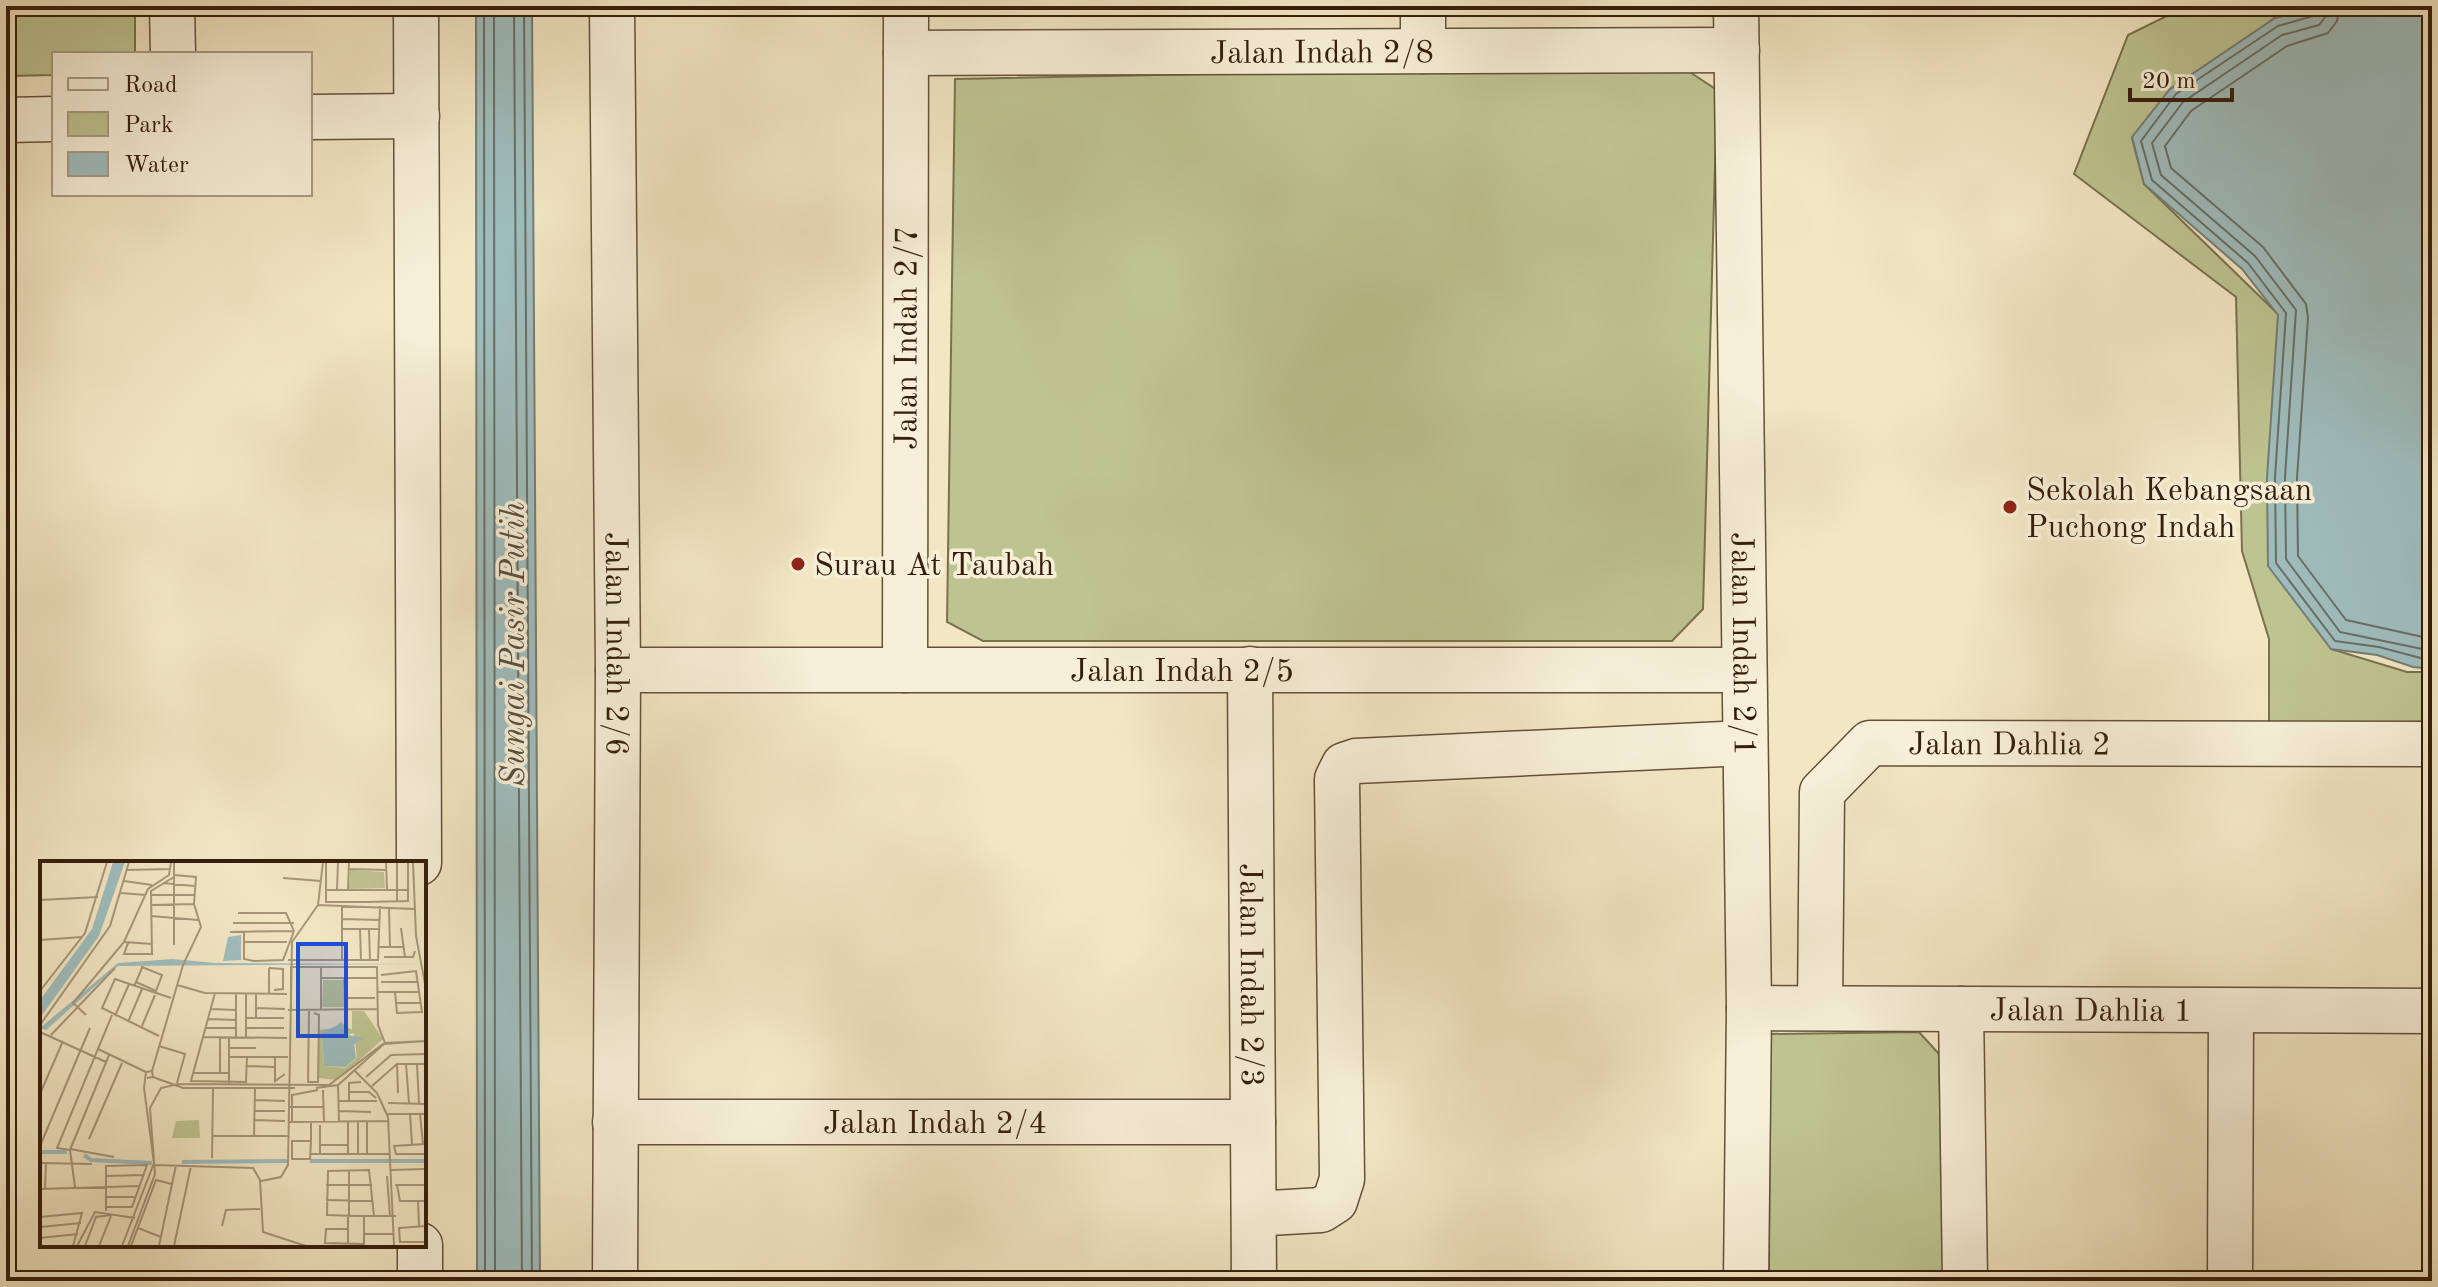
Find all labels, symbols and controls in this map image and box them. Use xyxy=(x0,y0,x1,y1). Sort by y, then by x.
street label: Jalan Indah 2/8 xyxy=(1210,38,1434,71)
legend xyxy=(52,52,312,196)
scale bar xyxy=(2130,52,2232,102)
text: 20 m xyxy=(2142,70,2196,94)
text: Road xyxy=(124,74,177,98)
text: Park xyxy=(124,114,173,138)
text: Water xyxy=(124,154,189,178)
street label: Jalan Indah 2/7 xyxy=(892,226,925,450)
place label: Sekolah Kebangsaan Puchong Indah xyxy=(2026,476,2312,545)
marker: Sekolah Kebangsaan Puchong Indah xyxy=(2001,498,2019,516)
water label: Sungai Pasir Putih xyxy=(498,501,532,787)
street label: Jalan Indah 2/6 xyxy=(598,532,631,756)
street label: Jalan Indah 2/1 xyxy=(1724,532,1759,756)
place label: Surau At Taubah xyxy=(814,551,1054,583)
marker: Surau At Taubah xyxy=(789,555,807,573)
street label: Jalan Indah 2/5 xyxy=(1070,657,1294,689)
street label: Jalan Dahlia 2 xyxy=(1908,730,2111,762)
inset map xyxy=(40,861,426,1247)
street label: Jalan Indah 2/3 xyxy=(1232,863,1266,1087)
street label: Jalan Dahlia 1 xyxy=(1990,996,2192,1029)
street label: Jalan Indah 2/4 xyxy=(823,1109,1047,1141)

